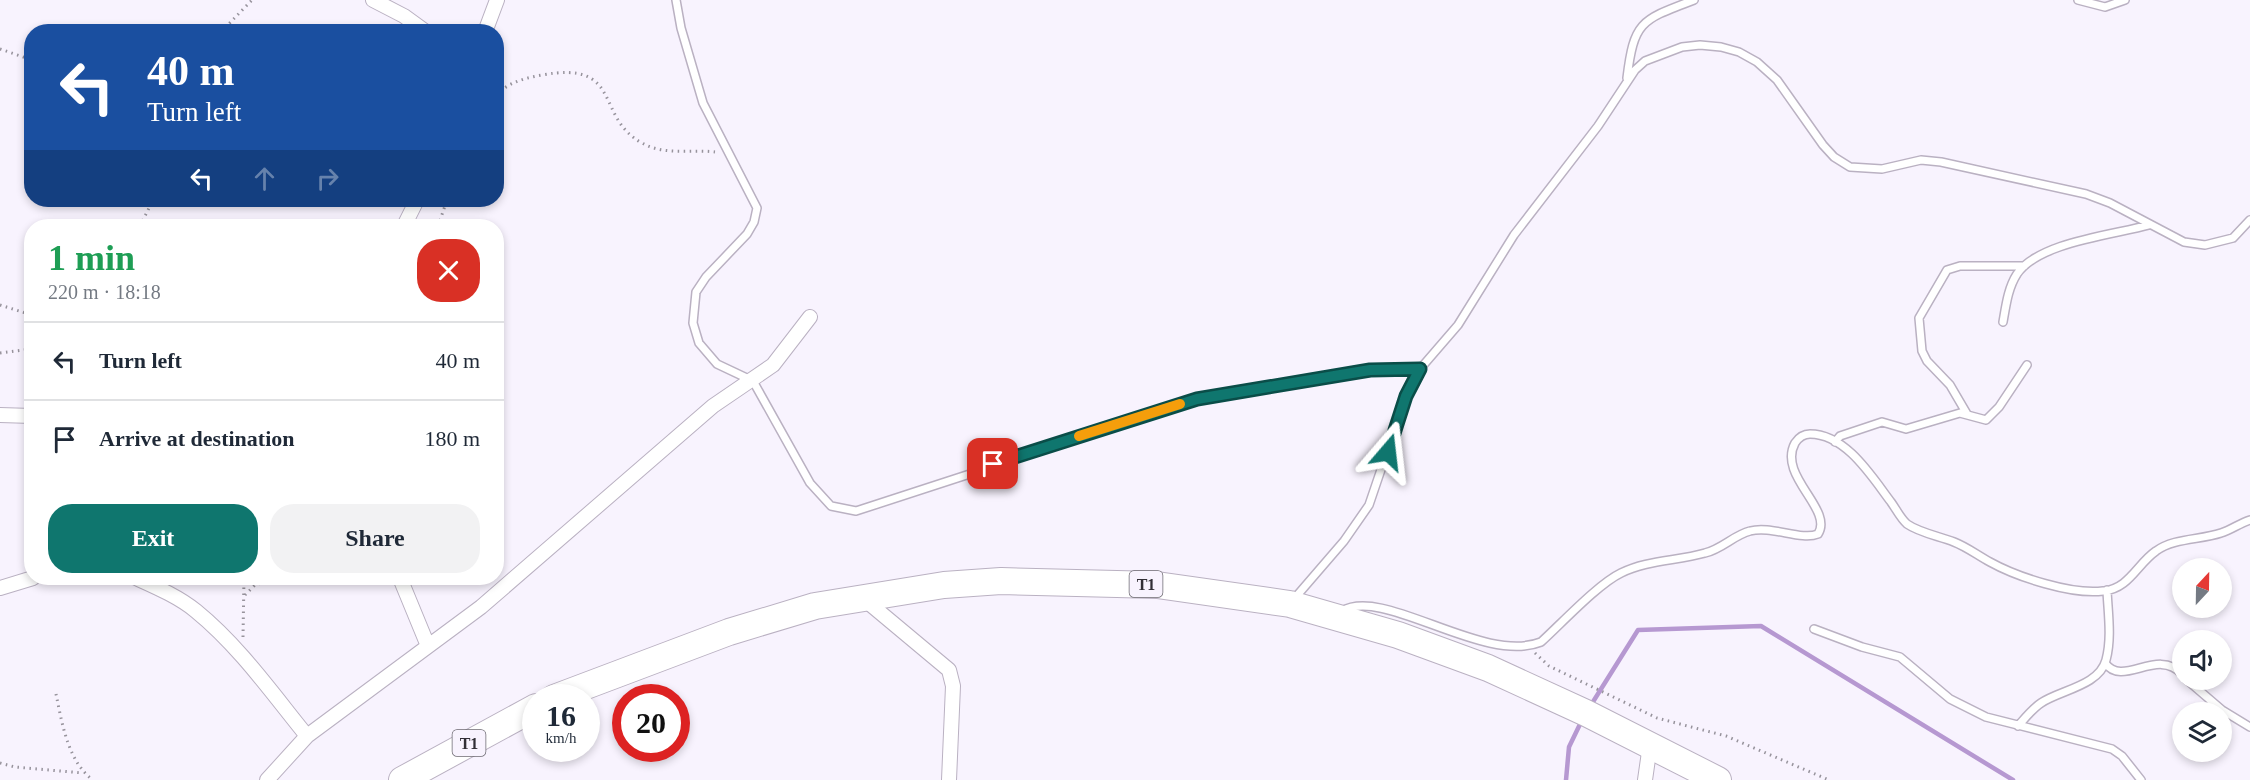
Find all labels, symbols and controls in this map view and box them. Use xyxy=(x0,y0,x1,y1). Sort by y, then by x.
icon: left xyxy=(48,48,126,126)
text: 40 m xyxy=(147,48,235,94)
text: Turn left xyxy=(147,97,241,127)
icon: left xyxy=(185,162,218,195)
icon: ahead xyxy=(248,162,281,195)
icon: right xyxy=(311,162,344,195)
text: 1 min xyxy=(48,238,135,278)
button: close xyxy=(417,239,480,302)
text: 220 m · 18:18 xyxy=(48,281,161,303)
icon: left xyxy=(48,345,81,378)
text: Turn left xyxy=(99,348,182,373)
text: 40 m xyxy=(435,348,480,373)
position arrow xyxy=(1356,420,1420,484)
icon: arrive xyxy=(48,423,81,456)
text: Arrive at destination xyxy=(99,426,295,451)
text: 180 m xyxy=(424,426,480,451)
pin xyxy=(967,438,1018,489)
icon: arrive xyxy=(976,447,1009,480)
button: Exit xyxy=(48,504,258,573)
button: Share xyxy=(270,504,480,573)
north arrow xyxy=(2172,558,2232,618)
map controls xyxy=(2172,558,2232,762)
road number: T1 xyxy=(1130,571,1162,597)
button: sound xyxy=(2172,630,2232,690)
speed limit sign: 20 xyxy=(612,684,690,762)
text: 16 xyxy=(546,699,576,732)
button: layers xyxy=(2172,702,2232,762)
road number: T1 xyxy=(452,730,486,756)
text: km/h xyxy=(546,730,576,746)

